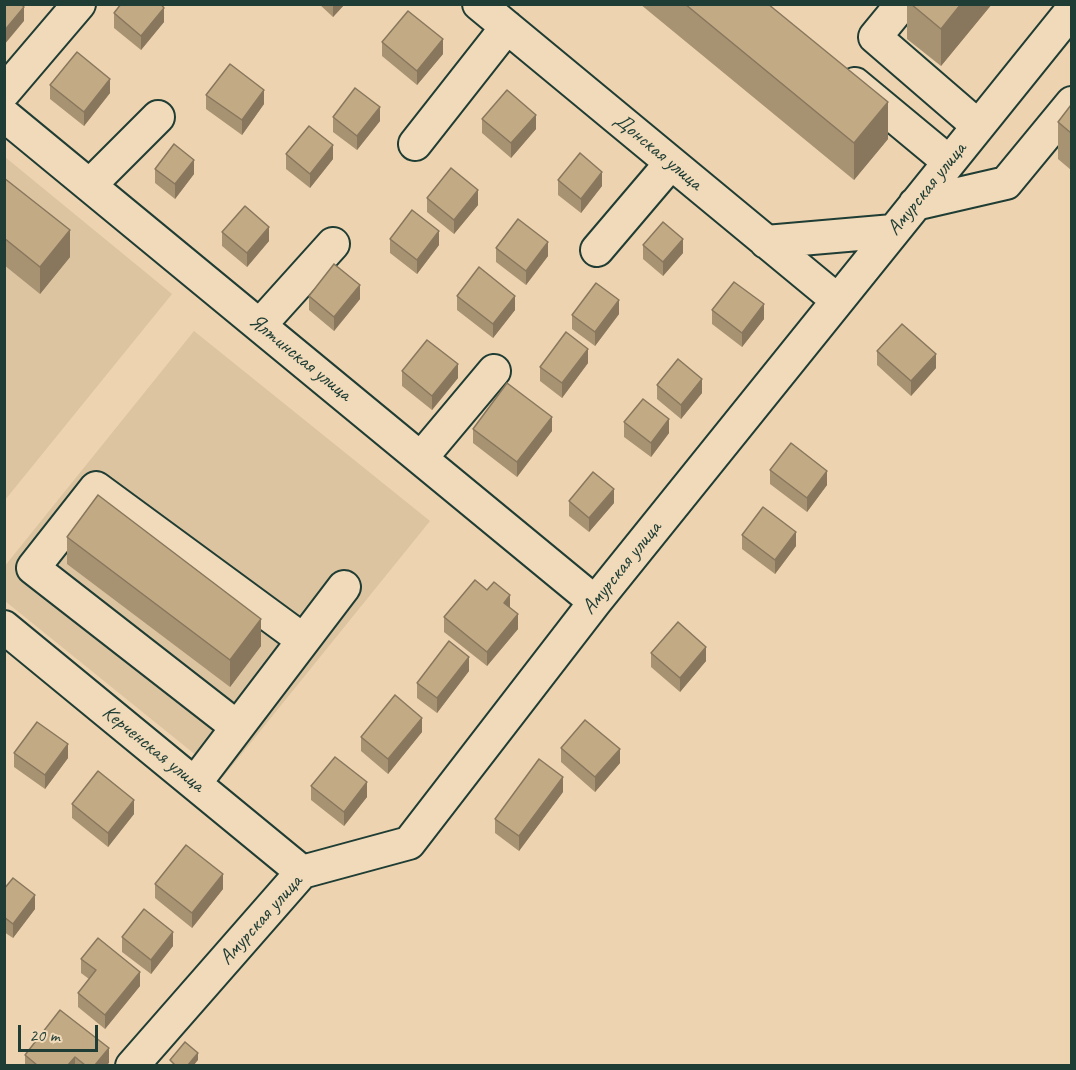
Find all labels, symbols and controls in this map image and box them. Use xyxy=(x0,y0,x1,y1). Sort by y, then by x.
street label: Донская улица xyxy=(609,108,707,196)
street label: Амурская улица xyxy=(882,137,972,241)
street label: Ялтинская улица xyxy=(244,309,356,407)
street label: Амурская улица xyxy=(577,516,667,620)
street label: Керченская улица xyxy=(97,700,209,798)
street label: Амурская улица xyxy=(214,870,308,970)
scale bar xyxy=(21,1013,100,1051)
text: 20 m xyxy=(29,1024,60,1046)

